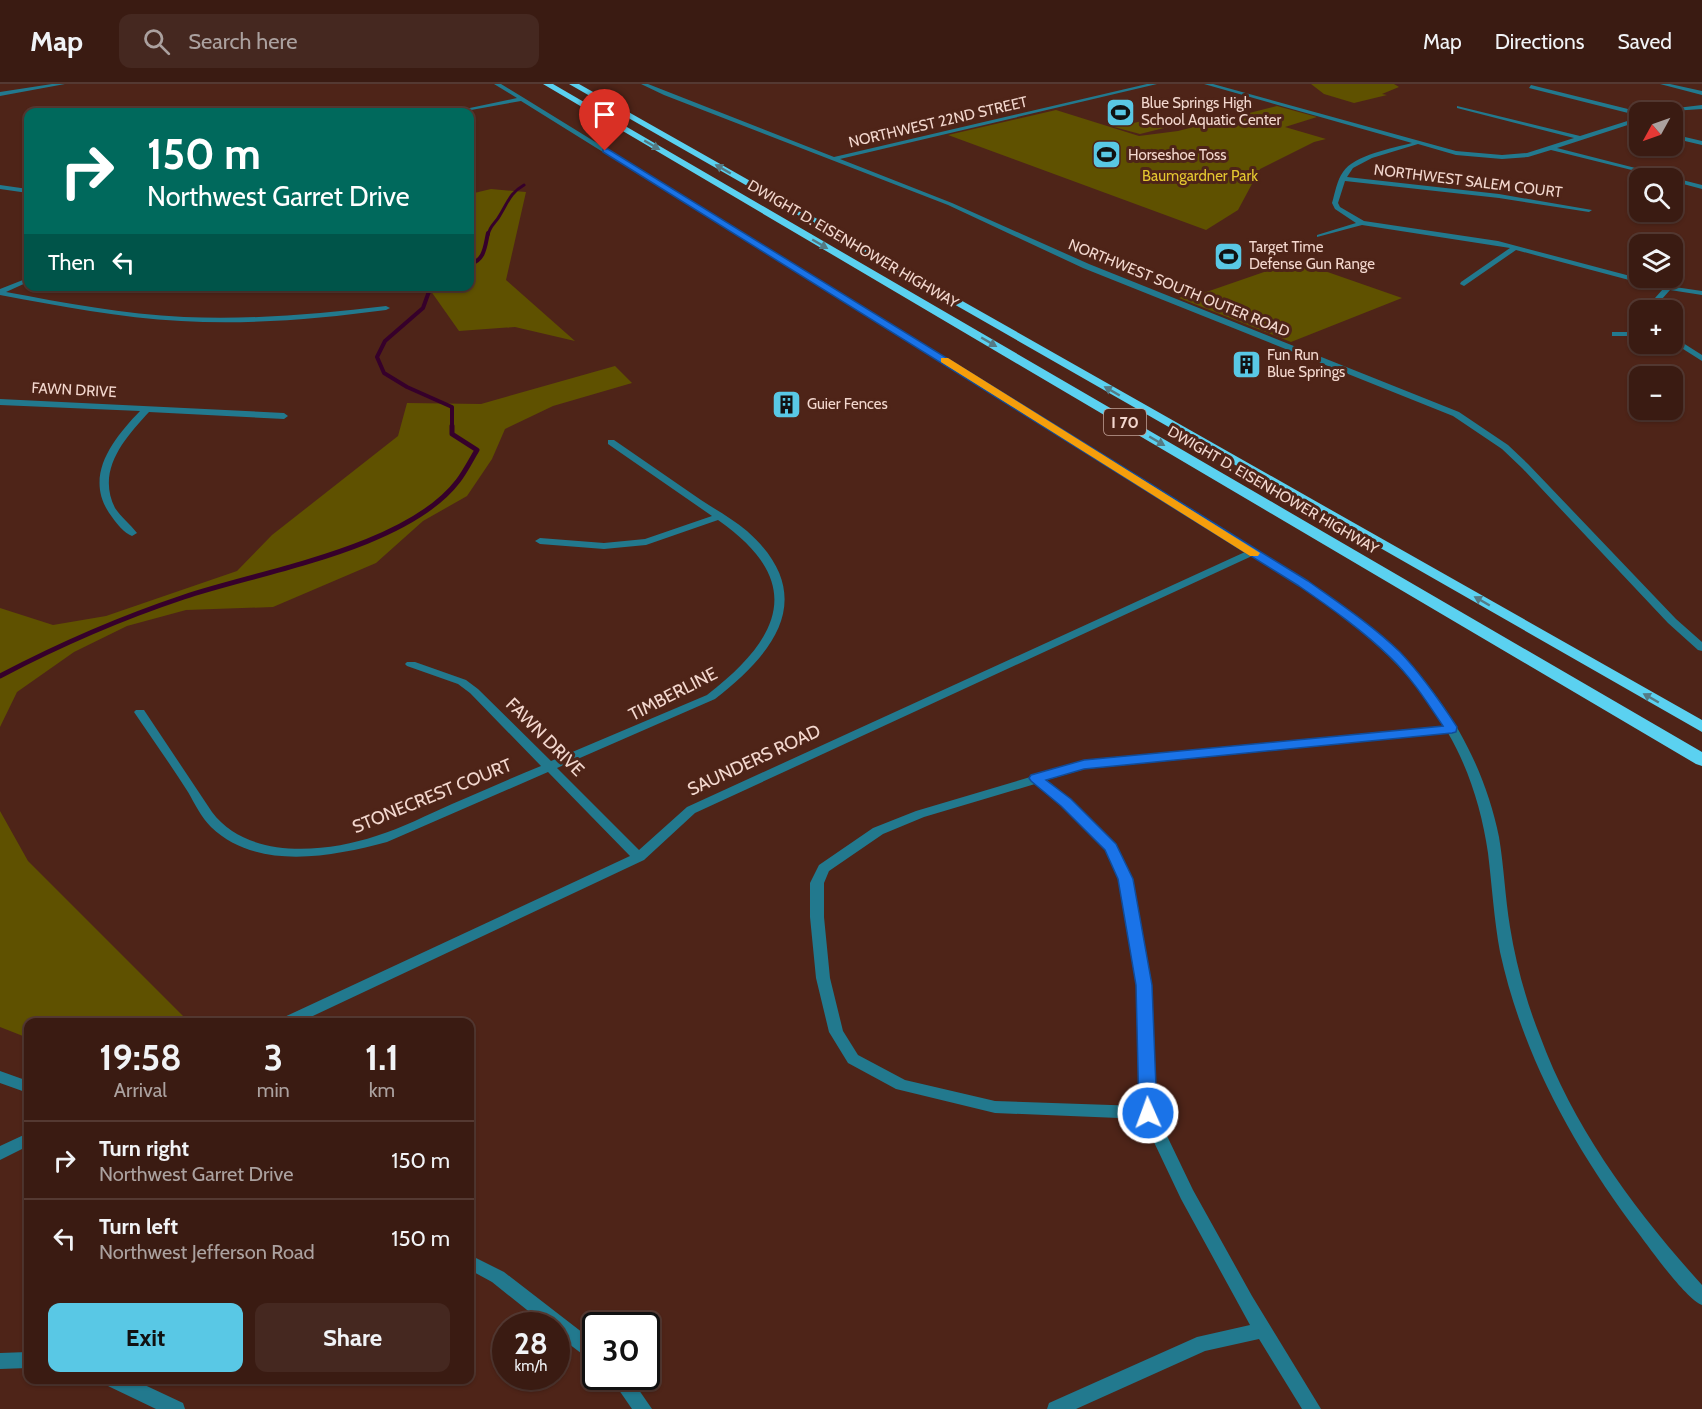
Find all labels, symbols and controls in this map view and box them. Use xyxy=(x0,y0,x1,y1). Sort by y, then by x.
search box xyxy=(119,14,539,68)
text: Map xyxy=(30,24,83,58)
icon: search xyxy=(140,25,173,58)
text: Search here xyxy=(188,28,297,55)
text: Map xyxy=(1423,29,1462,54)
text: Directions xyxy=(1495,29,1584,54)
text: Saved xyxy=(1617,29,1672,54)
pin xyxy=(579,89,630,151)
street label: NORTHWEST 22ND STREET xyxy=(847,93,1029,151)
place label: Blue Springs High School Aquatic Center xyxy=(1141,94,1282,129)
sports icon: Blue Springs High School Aquatic Center xyxy=(1104,96,1136,128)
icon: arrive xyxy=(588,98,621,131)
north arrow xyxy=(1629,102,1683,156)
map controls xyxy=(1629,102,1683,420)
text: 150 m xyxy=(147,128,261,180)
icon: right xyxy=(48,132,126,210)
sports icon: Horseshoe Toss xyxy=(1091,139,1123,171)
one-way arrow xyxy=(644,140,660,151)
place label: Horseshoe Toss xyxy=(1128,146,1226,164)
street label: NORTHWEST SALEM COURT xyxy=(1373,160,1563,202)
one-way arrow xyxy=(715,164,731,175)
park label: Baumgardner Park xyxy=(1142,167,1258,185)
button: search xyxy=(1629,168,1683,222)
street label: DWIGHT D. EISENHOWER HIGHWAY xyxy=(744,176,962,312)
text: Northwest Garret Drive xyxy=(147,180,410,213)
button: layers xyxy=(1629,234,1683,288)
street label: NORTHWEST SOUTH OUTER ROAD xyxy=(1066,235,1292,341)
place label: Target Time Defense Gun Range xyxy=(1249,238,1375,273)
one-way arrow xyxy=(812,239,829,249)
sports icon: Target Time Defense Gun Range xyxy=(1212,240,1244,272)
icon: left xyxy=(107,246,140,279)
text: Then xyxy=(48,249,95,276)
button: + xyxy=(1629,300,1683,354)
one-way arrow xyxy=(981,337,997,348)
place label: Fun Run Blue Springs xyxy=(1267,346,1345,381)
building icon: Fun Run Blue Springs xyxy=(1230,348,1262,380)
button: − xyxy=(1629,366,1683,420)
street label: FAWN DRIVE xyxy=(31,379,117,401)
one-way arrow xyxy=(1103,386,1120,396)
building icon: Guier Fences xyxy=(770,388,802,420)
place label: Guier Fences xyxy=(807,395,888,413)
road number: I 70 xyxy=(1104,409,1146,435)
street label: DWIGHT D. EISENHOWER HIGHWAY xyxy=(1164,422,1382,558)
one-way arrow xyxy=(1149,436,1166,446)
one-way arrow xyxy=(1474,596,1490,607)
street label: TIMBERLINE xyxy=(625,662,721,726)
street label: FAWN DRIVE xyxy=(501,693,589,781)
one-way arrow xyxy=(1642,693,1659,703)
street label: SAUNDERS ROAD xyxy=(684,720,824,800)
street label: STONECREST COURT xyxy=(349,754,515,838)
text: 19:58 xyxy=(99,1035,182,1079)
text: 3 xyxy=(264,1035,283,1079)
text: 1.1 xyxy=(365,1035,399,1079)
text: Arrival xyxy=(114,1078,167,1102)
text: min xyxy=(257,1078,290,1102)
text: km xyxy=(369,1078,395,1102)
position arrow xyxy=(1116,1081,1180,1145)
text: Turn right xyxy=(99,1135,189,1162)
icon: right xyxy=(48,1144,81,1177)
text: 150 m xyxy=(391,1147,450,1174)
text: Northwest Garret Drive xyxy=(99,1162,293,1186)
text: Turn left xyxy=(99,1213,178,1240)
icon: left xyxy=(48,1222,81,1255)
text: 150 m xyxy=(391,1225,450,1252)
text: Northwest Jefferson Road xyxy=(99,1240,315,1264)
button: Exit xyxy=(48,1303,243,1372)
button: Share xyxy=(255,1303,450,1372)
speed limit sign: 30 xyxy=(582,1312,660,1390)
text: 28 xyxy=(514,1325,548,1362)
text: km/h xyxy=(515,1357,547,1375)

